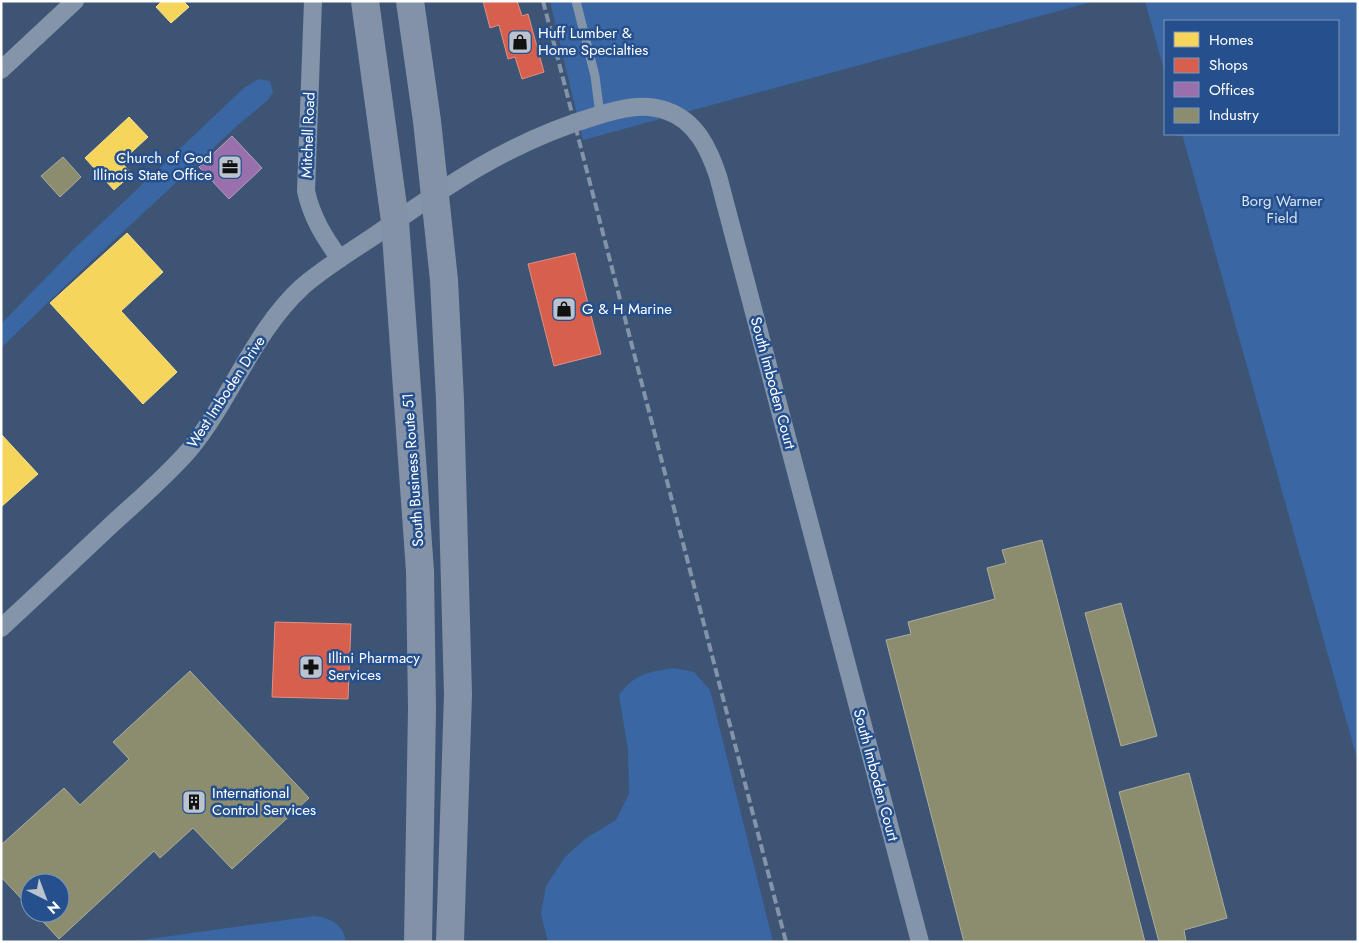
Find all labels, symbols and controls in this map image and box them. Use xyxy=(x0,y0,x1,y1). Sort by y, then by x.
legend xyxy=(1164,20,1339,135)
place label: Huff Lumber & Home Specialties xyxy=(538,22,648,61)
shop icon: Huff Lumber & Home Specialties xyxy=(507,29,533,55)
text: Homes xyxy=(1209,29,1253,51)
text: Shops xyxy=(1209,54,1248,76)
text: Offices xyxy=(1209,79,1254,101)
street label: Mitchell Road xyxy=(296,92,320,178)
text: Industry xyxy=(1209,104,1259,126)
place label: Church of God Illinois State Office xyxy=(93,147,212,186)
office icon: Church of God Illinois State Office xyxy=(217,154,243,180)
park label: Borg Warner Field xyxy=(1242,190,1323,229)
shop icon: G & H Marine xyxy=(551,296,577,322)
place label: G & H Marine xyxy=(582,298,672,320)
street label: South Imboden Court xyxy=(745,314,801,452)
street label: West Imboden Drive xyxy=(181,331,271,452)
street label: South Business Route 51 xyxy=(397,392,429,548)
place label: Illini Pharmacy Services xyxy=(328,647,420,686)
pharmacy icon: Illini Pharmacy Services xyxy=(298,654,324,680)
street label: South Imboden Court xyxy=(848,706,904,844)
place label: International Control Services xyxy=(212,782,316,821)
building icon: International Control Services xyxy=(181,789,207,815)
north arrow xyxy=(20,873,70,923)
text: N xyxy=(43,897,65,919)

